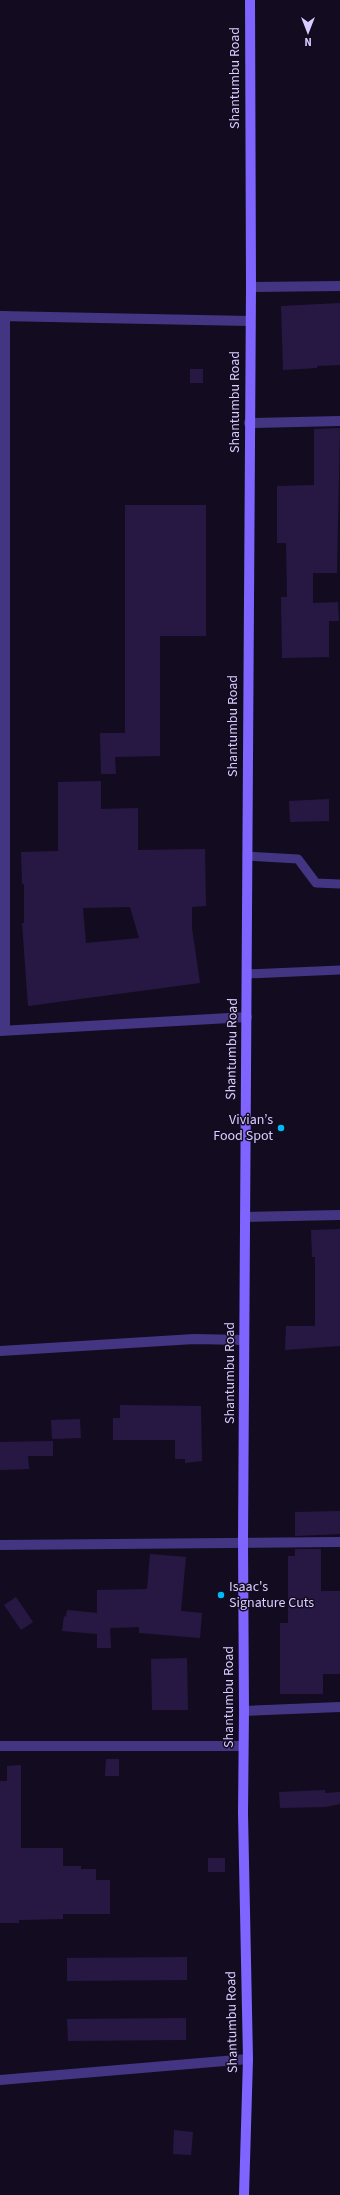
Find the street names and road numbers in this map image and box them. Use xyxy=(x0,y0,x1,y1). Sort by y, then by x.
street label: Shantumbu Road xyxy=(225,27,245,129)
street label: Shantumbu Road xyxy=(225,351,245,453)
street label: Shantumbu Road xyxy=(223,675,243,777)
street label: Shantumbu Road xyxy=(221,998,243,1100)
street label: Shantumbu Road xyxy=(220,1322,240,1424)
street label: Shantumbu Road xyxy=(219,1646,239,1748)
street label: Shantumbu Road xyxy=(221,1971,243,2073)

